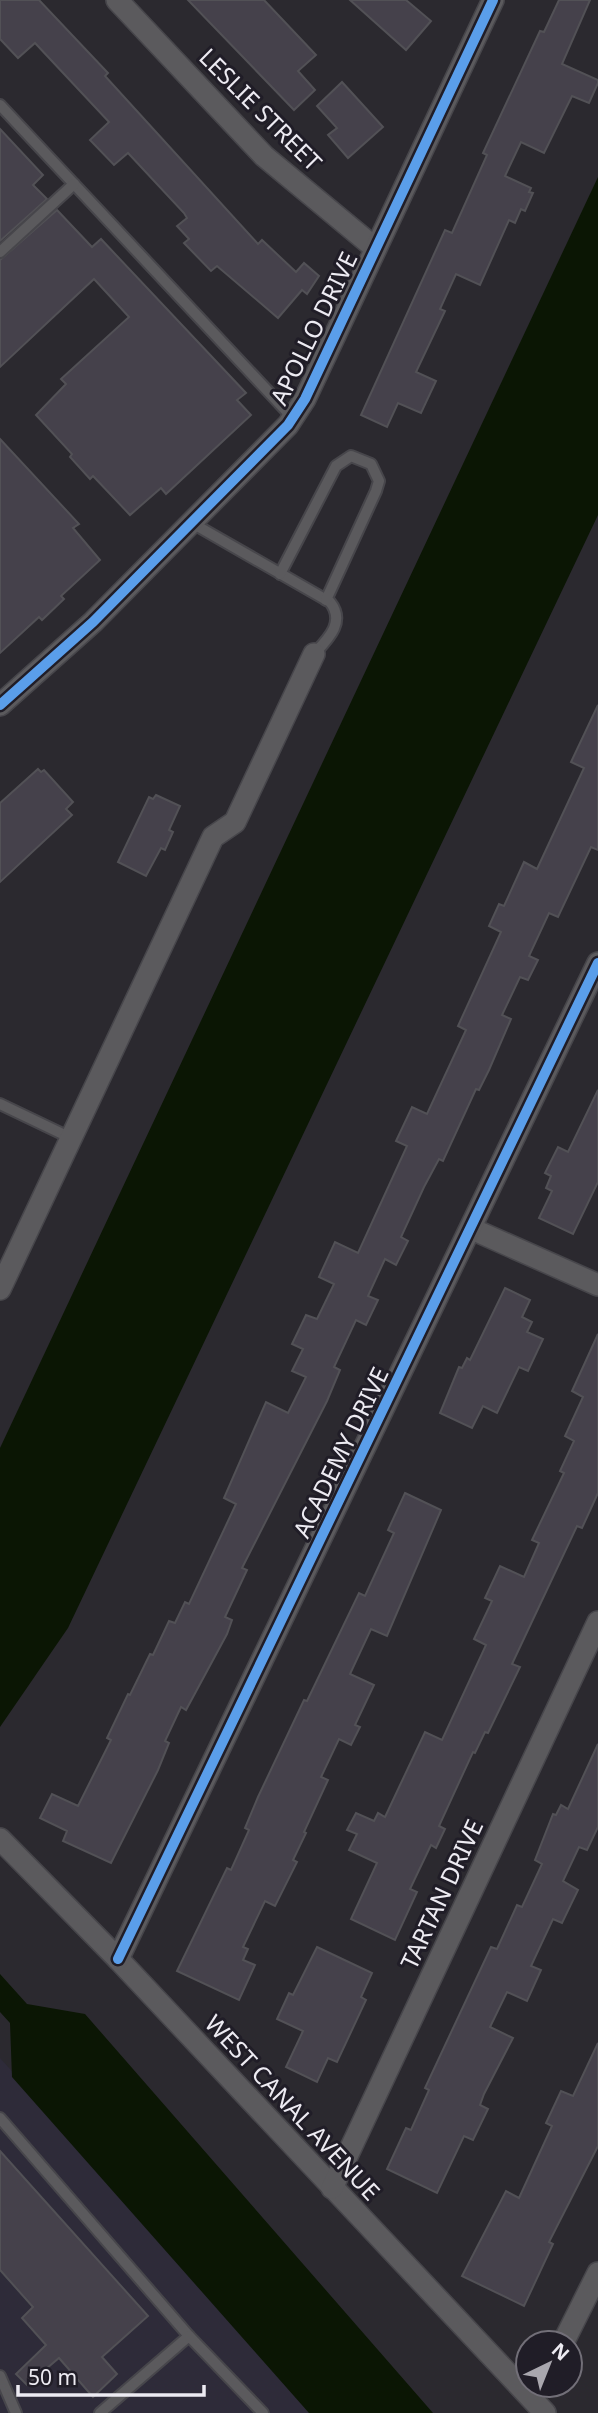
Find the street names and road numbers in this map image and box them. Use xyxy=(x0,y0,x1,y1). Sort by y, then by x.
street label: LESLIE STREET xyxy=(192,40,330,178)
street label: APOLLO DRIVE xyxy=(262,246,364,410)
street label: ACADEMY DRIVE xyxy=(284,1361,396,1543)
street label: TARTAN DRIVE xyxy=(392,1814,490,1974)
street label: WEST CANAL AVENUE xyxy=(198,2007,388,2207)

